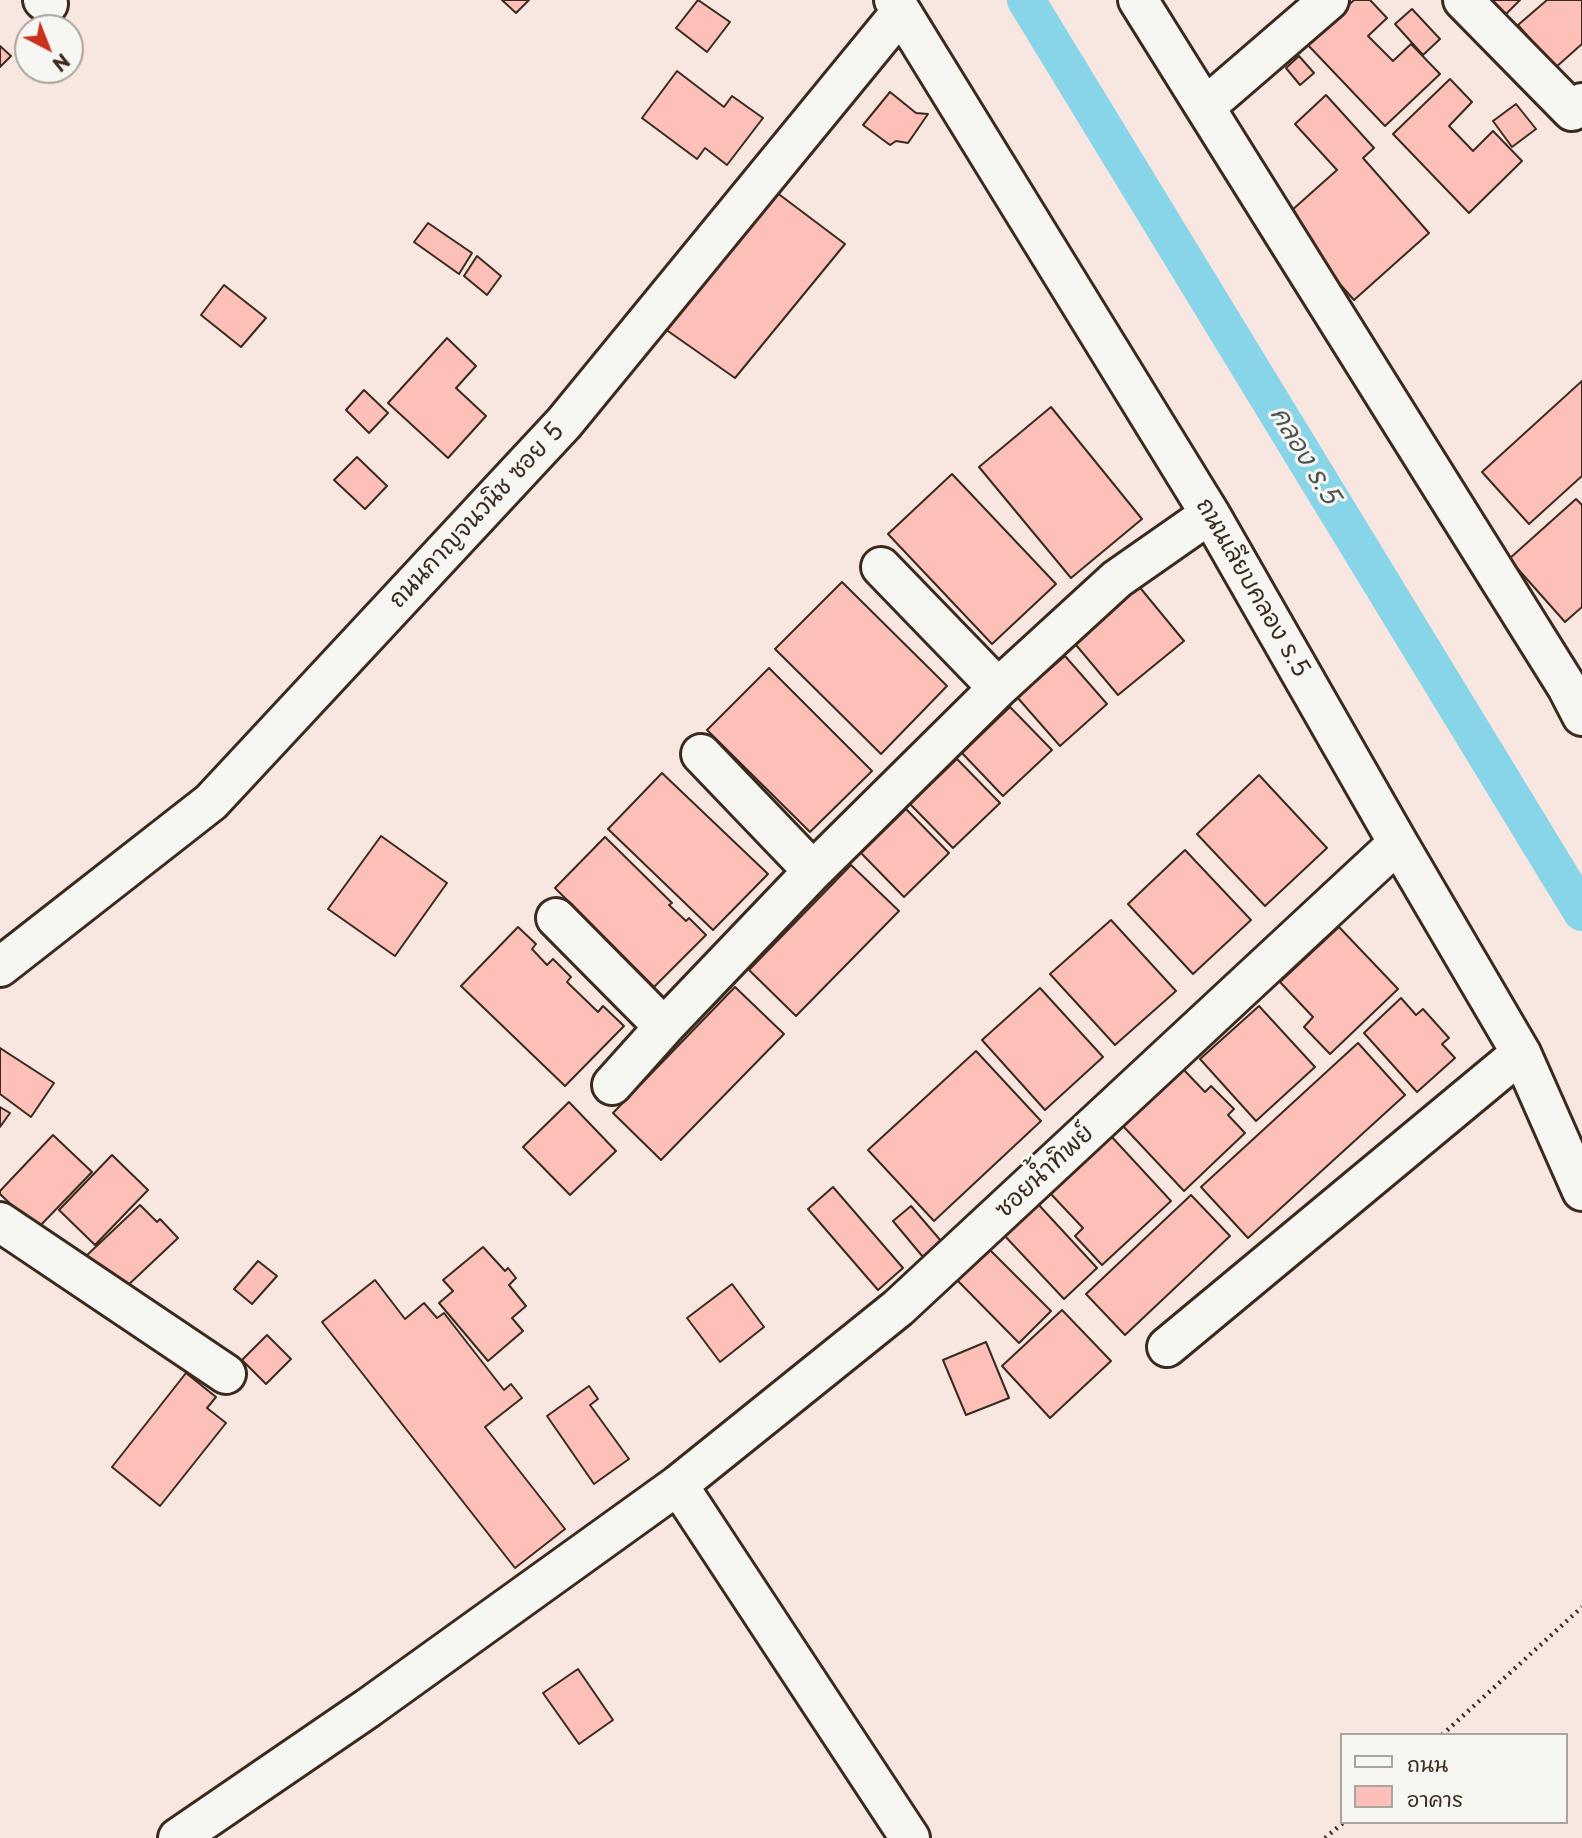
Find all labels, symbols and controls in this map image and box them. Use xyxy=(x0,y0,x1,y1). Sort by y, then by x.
north arrow xyxy=(14,14,84,84)
text: N xyxy=(47,48,77,79)
water label: คลอง ร.5 xyxy=(1263,402,1345,510)
street label: ถนนกาญจนวนิช ซอย 5 xyxy=(384,417,570,615)
street label: ถนนเลียบคลอง ร.5 xyxy=(1189,493,1315,683)
street label: ซอยน้ำทิพย์ xyxy=(990,1119,1100,1225)
legend xyxy=(1340,1733,1568,1824)
text: ถนน xyxy=(1407,1747,1448,1779)
text: อาคาร xyxy=(1407,1782,1463,1814)

